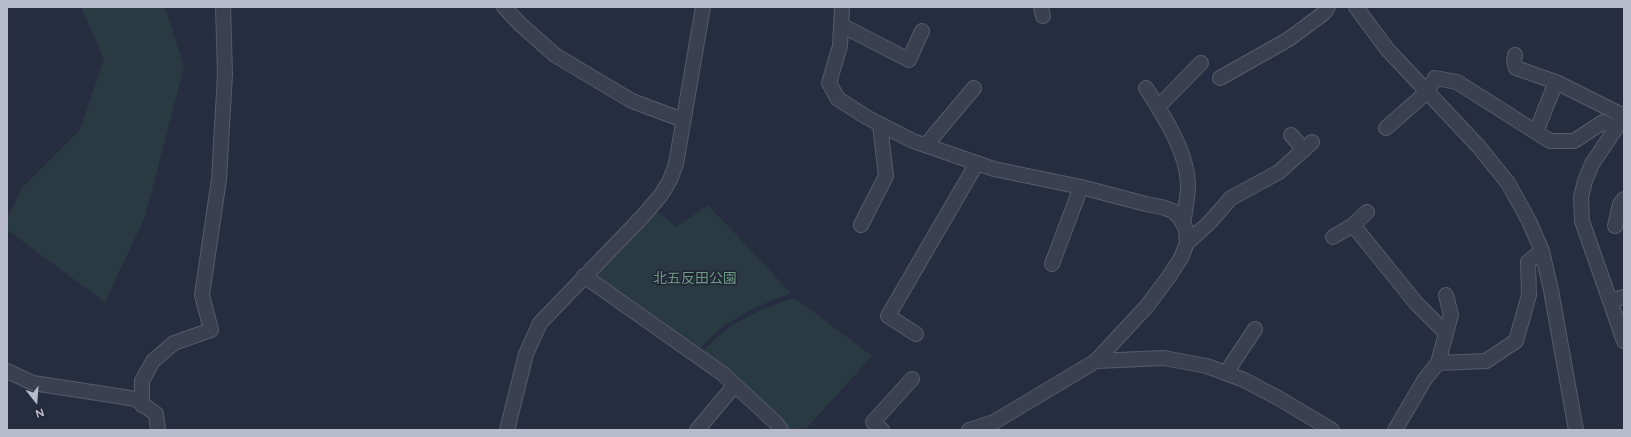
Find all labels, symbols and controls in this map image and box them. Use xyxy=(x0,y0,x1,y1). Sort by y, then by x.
park label: 北五反田公園 xyxy=(653,271,737,287)
north arrow xyxy=(16,381,56,421)
text: N xyxy=(34,405,46,420)

